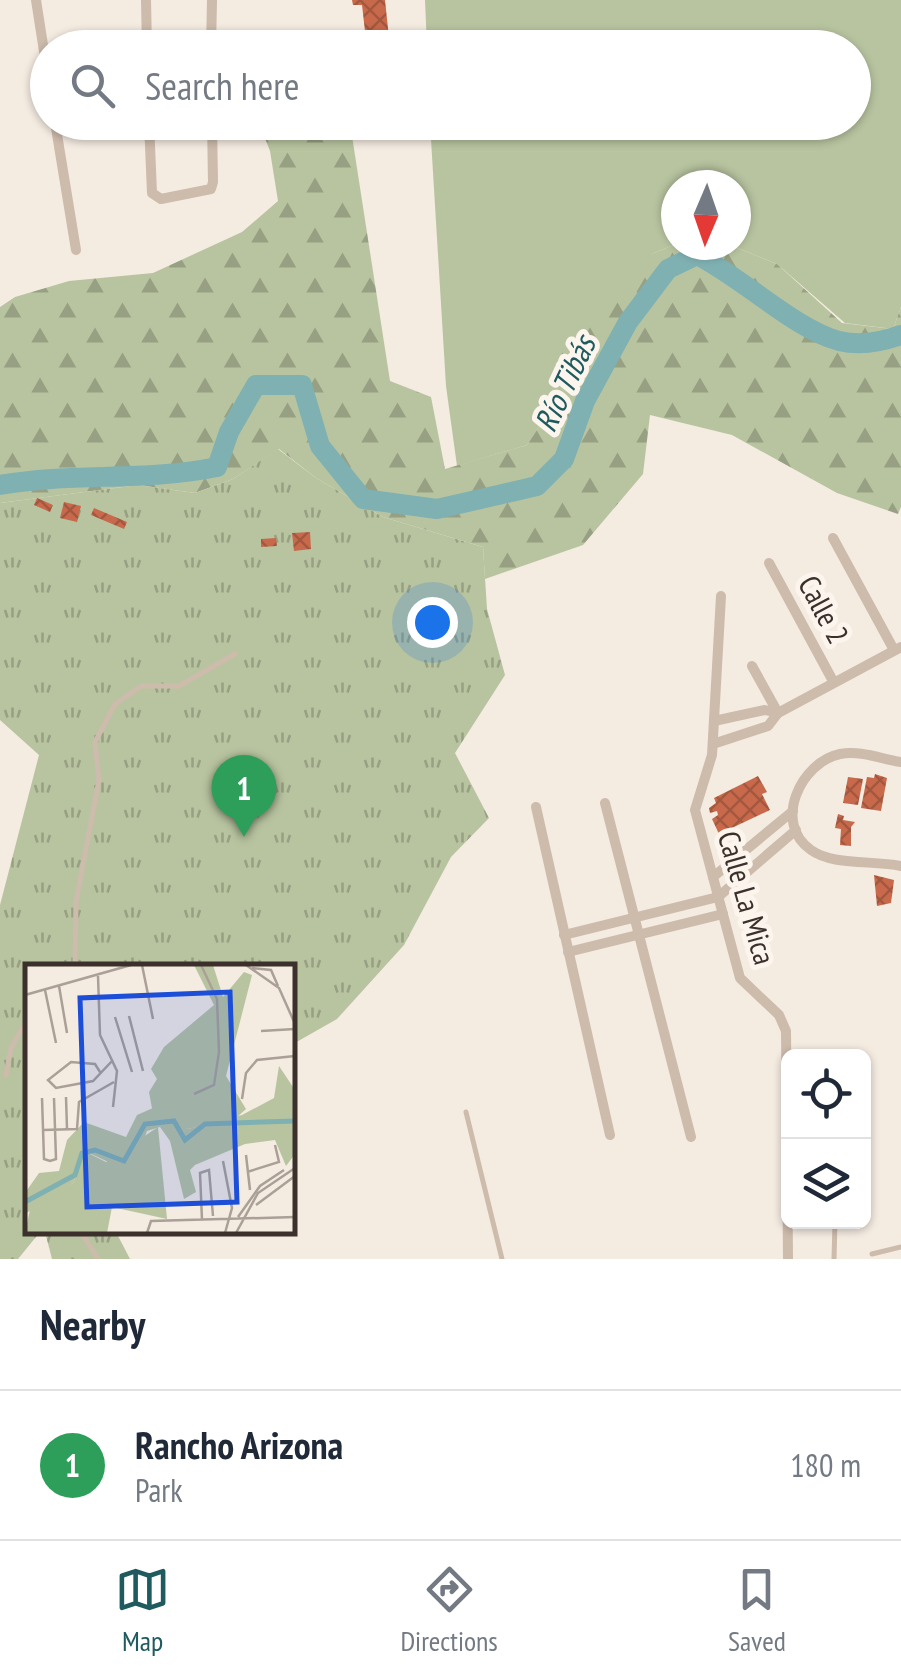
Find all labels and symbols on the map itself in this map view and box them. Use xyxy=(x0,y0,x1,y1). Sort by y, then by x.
north arrow xyxy=(661,170,751,260)
water label: Río Tibás xyxy=(524,326,606,438)
street label: Calle 2 xyxy=(790,569,858,650)
your location xyxy=(407,597,458,648)
pin: 1 xyxy=(212,754,276,837)
street label: Calle La Mica xyxy=(710,826,785,969)
inset map xyxy=(25,964,295,1234)

